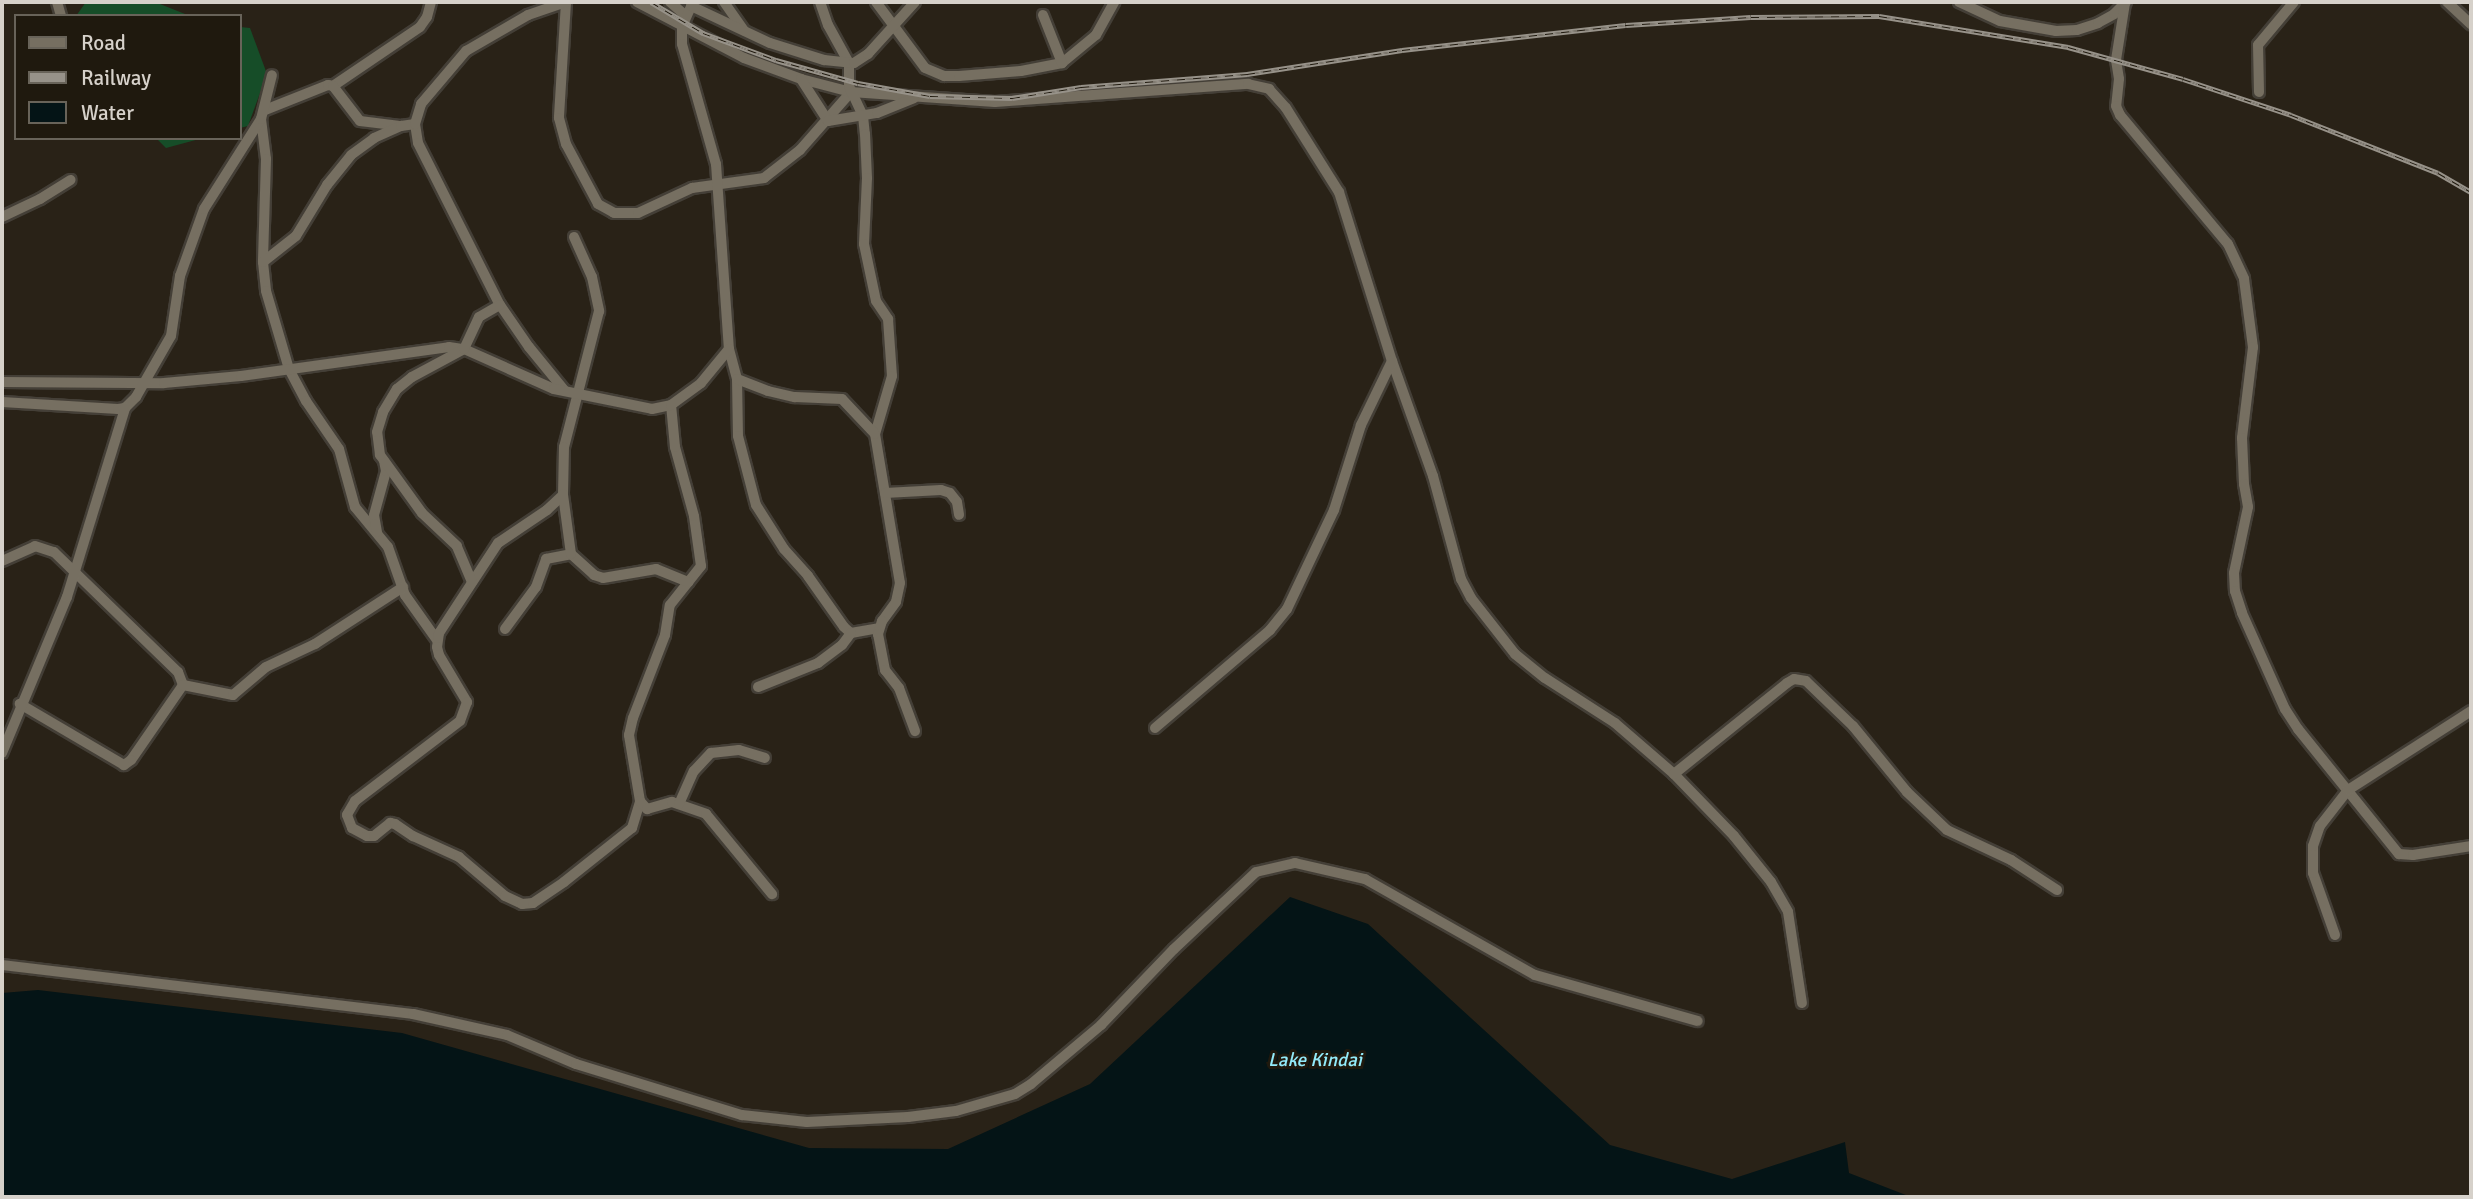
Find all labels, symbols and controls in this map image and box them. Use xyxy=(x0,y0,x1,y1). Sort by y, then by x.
legend xyxy=(14,14,242,140)
text: Road xyxy=(81,30,126,56)
text: Railway xyxy=(81,65,151,91)
text: Water xyxy=(81,100,134,126)
water label: Lake Kindai xyxy=(1268,1050,1362,1072)

